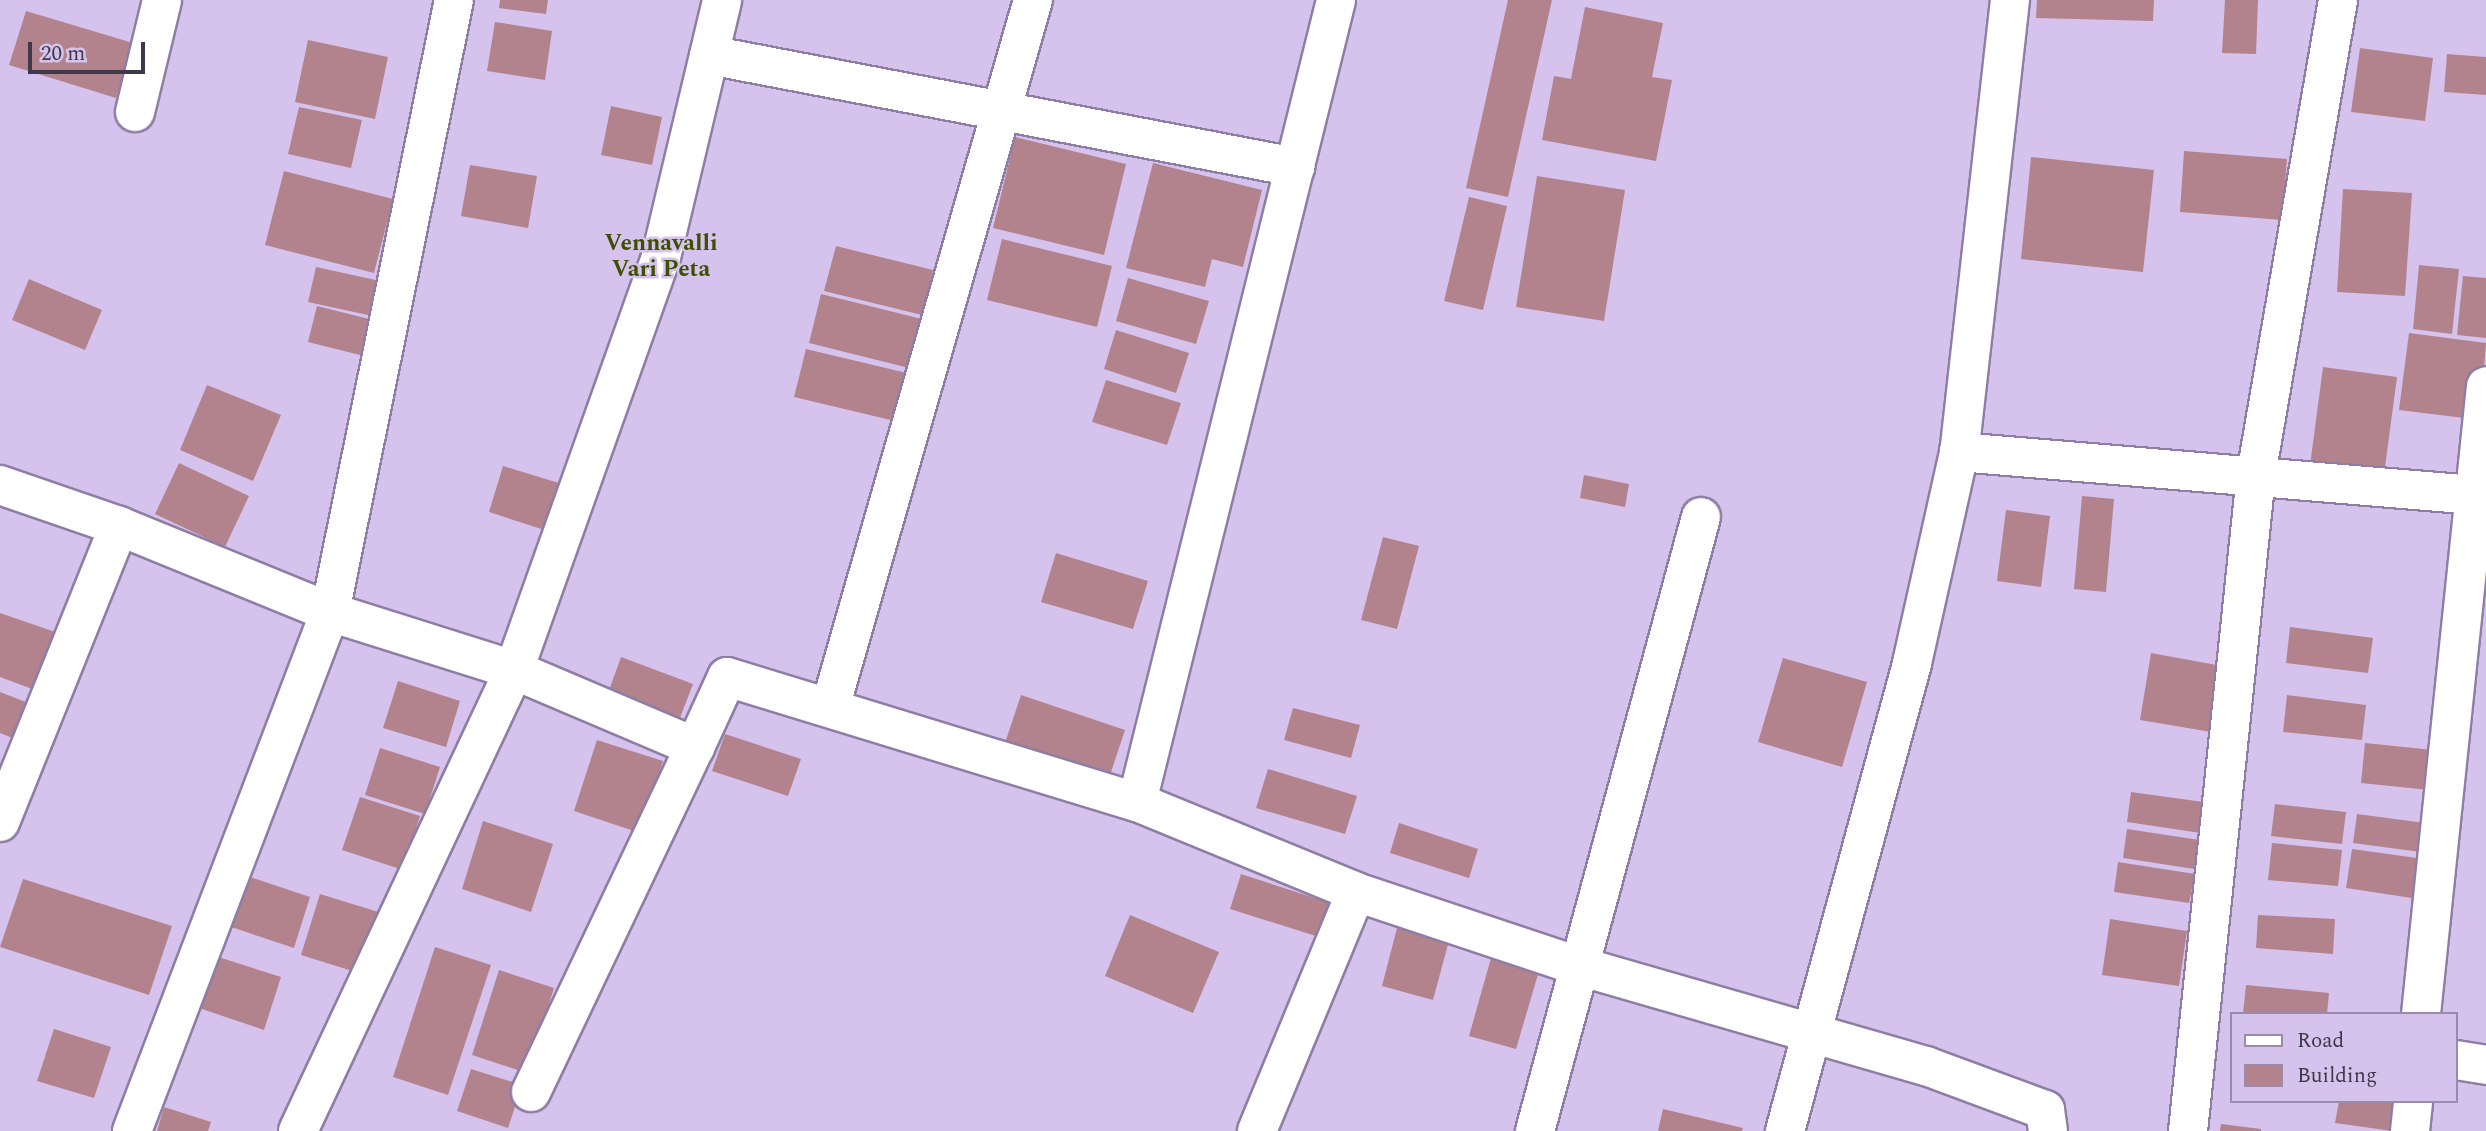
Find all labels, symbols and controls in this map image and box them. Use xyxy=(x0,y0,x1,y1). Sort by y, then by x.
scale bar xyxy=(32,28,149,72)
text: 20 m xyxy=(41,38,85,70)
district label: Vennavalli Vari Peta xyxy=(604,230,718,284)
legend xyxy=(2230,1012,2458,1103)
text: Road xyxy=(2297,1025,2344,1057)
text: Building xyxy=(2297,1060,2377,1092)

